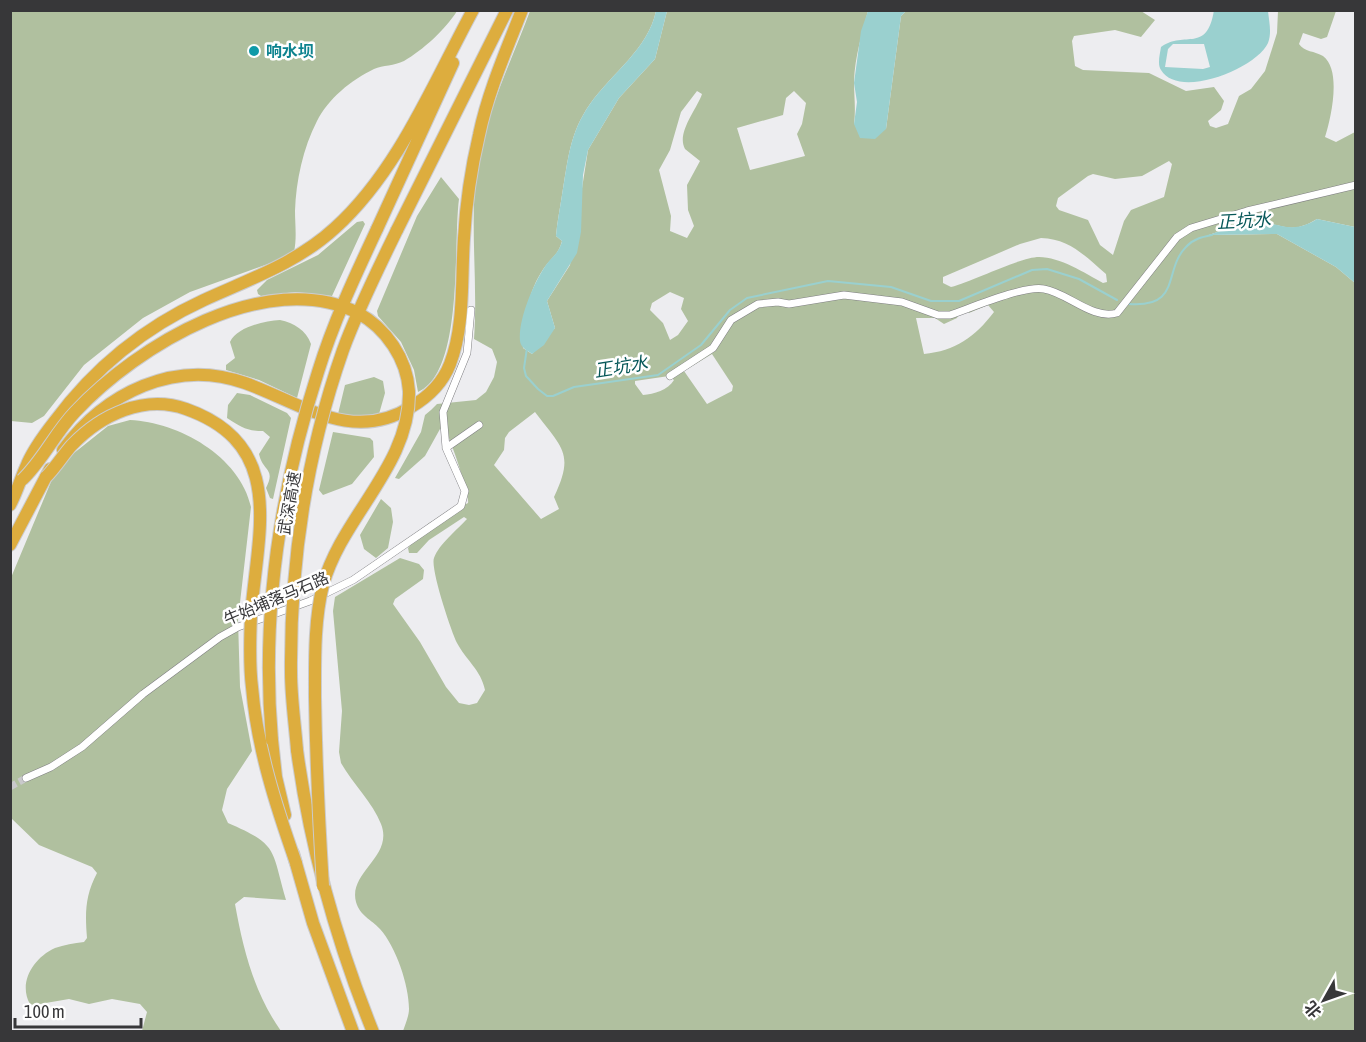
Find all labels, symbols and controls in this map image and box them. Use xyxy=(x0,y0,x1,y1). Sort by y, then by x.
place label: 响水坝 xyxy=(266,42,314,60)
marker: 响水坝 xyxy=(247,44,261,58)
water label: 正坑水 xyxy=(1216,209,1272,232)
water label: 正坑水 xyxy=(593,352,650,381)
street label: 武深高速 xyxy=(275,470,303,536)
street label: 牛始埔落马石路 xyxy=(221,568,331,628)
north arrow xyxy=(1294,970,1354,1030)
scale bar xyxy=(15,991,141,1029)
text: 北 xyxy=(1300,998,1325,1022)
text: 100 m xyxy=(24,1001,65,1022)

